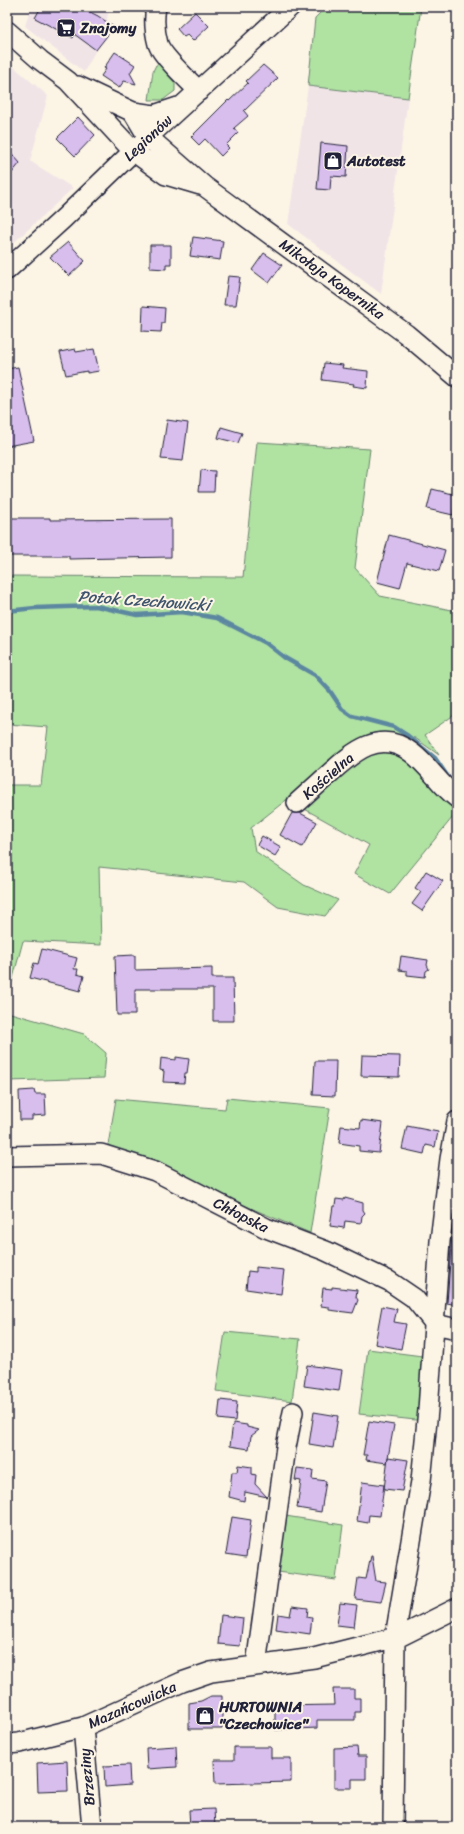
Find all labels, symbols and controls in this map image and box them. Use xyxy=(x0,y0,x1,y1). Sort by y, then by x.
place label: Znajomy xyxy=(79,15,138,41)
supermarket icon: Znajomy xyxy=(55,17,77,39)
street label: Legionów xyxy=(117,108,179,168)
place label: Autotest xyxy=(346,148,406,174)
shop icon: Autotest xyxy=(322,150,344,172)
street label: Mikołaja Kopernika xyxy=(274,232,391,327)
water label: Potok Czechowicki xyxy=(77,581,214,620)
street label: Kościelna xyxy=(296,745,360,806)
street label: Chłopska xyxy=(209,1190,274,1240)
street label: Mazańcowicka xyxy=(83,1674,181,1736)
place label: HURTOWNIA "Czechowice" xyxy=(218,1694,310,1737)
shop icon: HURTOWNIA "Czechowice" xyxy=(194,1705,216,1727)
street label: Brzeziny xyxy=(72,1747,102,1807)

